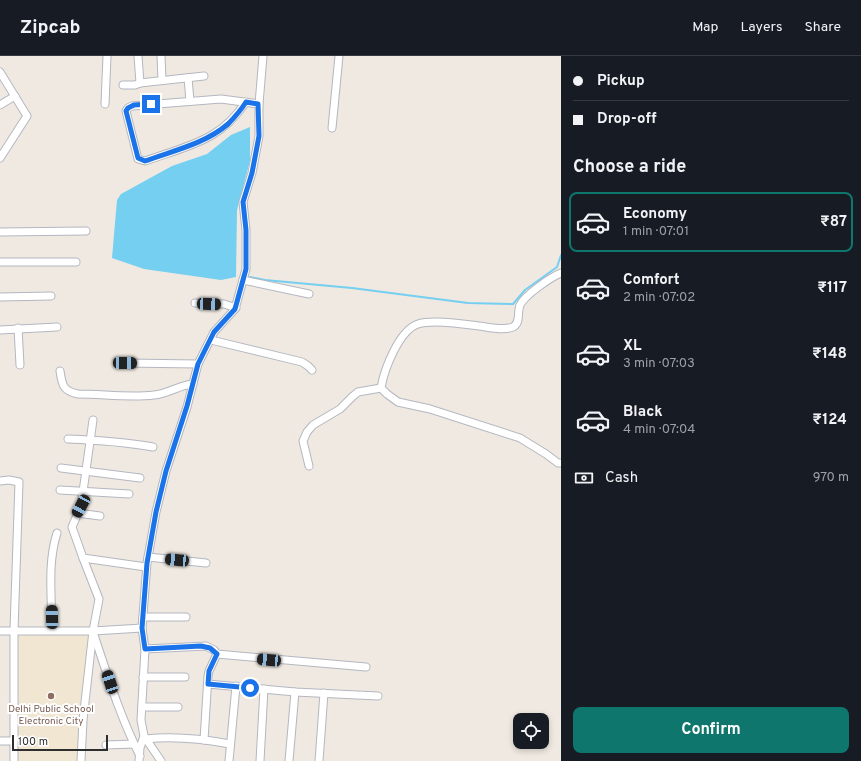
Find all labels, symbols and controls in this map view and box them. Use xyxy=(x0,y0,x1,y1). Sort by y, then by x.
text: Zipcab xyxy=(20,16,80,40)
text: Map xyxy=(692,19,718,36)
text: Layers xyxy=(740,19,782,36)
text: Share xyxy=(804,19,841,36)
text: Pickup xyxy=(597,72,645,91)
route end xyxy=(142,95,160,113)
text: Drop-off xyxy=(597,110,657,129)
text: Choose a ride xyxy=(573,156,686,179)
icon: car xyxy=(575,204,611,240)
text: Economy xyxy=(623,205,687,224)
text: ₹87 xyxy=(820,213,847,232)
text: 1 min · 07:01 xyxy=(623,224,689,240)
icon: car xyxy=(575,270,611,306)
text: Comfort xyxy=(623,271,680,290)
text: ₹117 xyxy=(817,279,847,298)
text: 2 min · 07:02 xyxy=(623,290,695,306)
car xyxy=(197,298,221,310)
icon: car xyxy=(575,336,611,372)
text: XL xyxy=(623,337,641,356)
text: ₹148 xyxy=(812,345,847,364)
text: 3 min · 07:03 xyxy=(623,356,695,372)
car xyxy=(113,357,137,369)
icon: car xyxy=(575,402,611,438)
text: Black xyxy=(623,403,663,422)
text: ₹124 xyxy=(812,411,847,430)
text: 4 min · 07:04 xyxy=(623,422,695,438)
icon: cash xyxy=(573,467,595,489)
text: Cash xyxy=(605,469,638,488)
text: 970 m xyxy=(813,470,849,486)
car xyxy=(70,493,92,519)
car xyxy=(165,553,189,567)
car xyxy=(46,605,58,629)
car xyxy=(257,653,281,667)
car xyxy=(101,669,119,695)
route start xyxy=(241,679,259,697)
marker: Delhi Public School Electronic City xyxy=(46,691,56,701)
place label: Delhi Public School Electronic City xyxy=(8,703,94,728)
button: Confirm xyxy=(573,707,849,753)
map controls xyxy=(513,713,549,749)
button: locate xyxy=(513,713,549,749)
scale bar xyxy=(12,733,108,752)
text: 100 m xyxy=(18,735,48,749)

